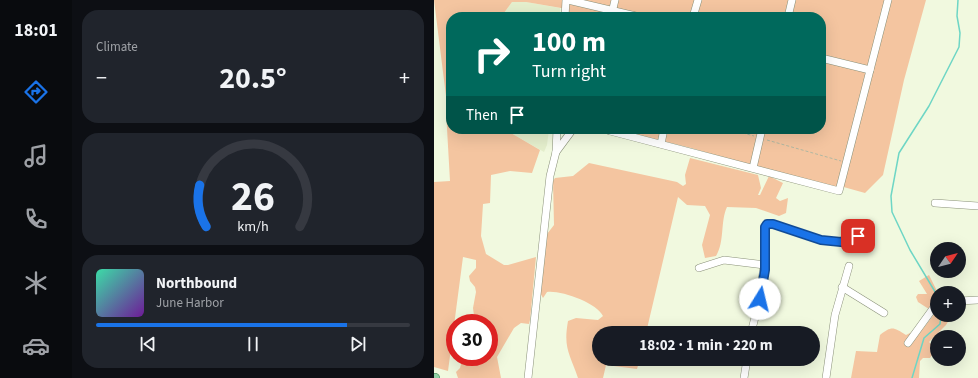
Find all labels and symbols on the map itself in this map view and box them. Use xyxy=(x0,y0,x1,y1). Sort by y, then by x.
pin xyxy=(841,219,875,253)
north arrow xyxy=(930,242,966,278)
position arrow xyxy=(739,278,781,320)
speed limit sign: 30 xyxy=(446,314,498,366)

